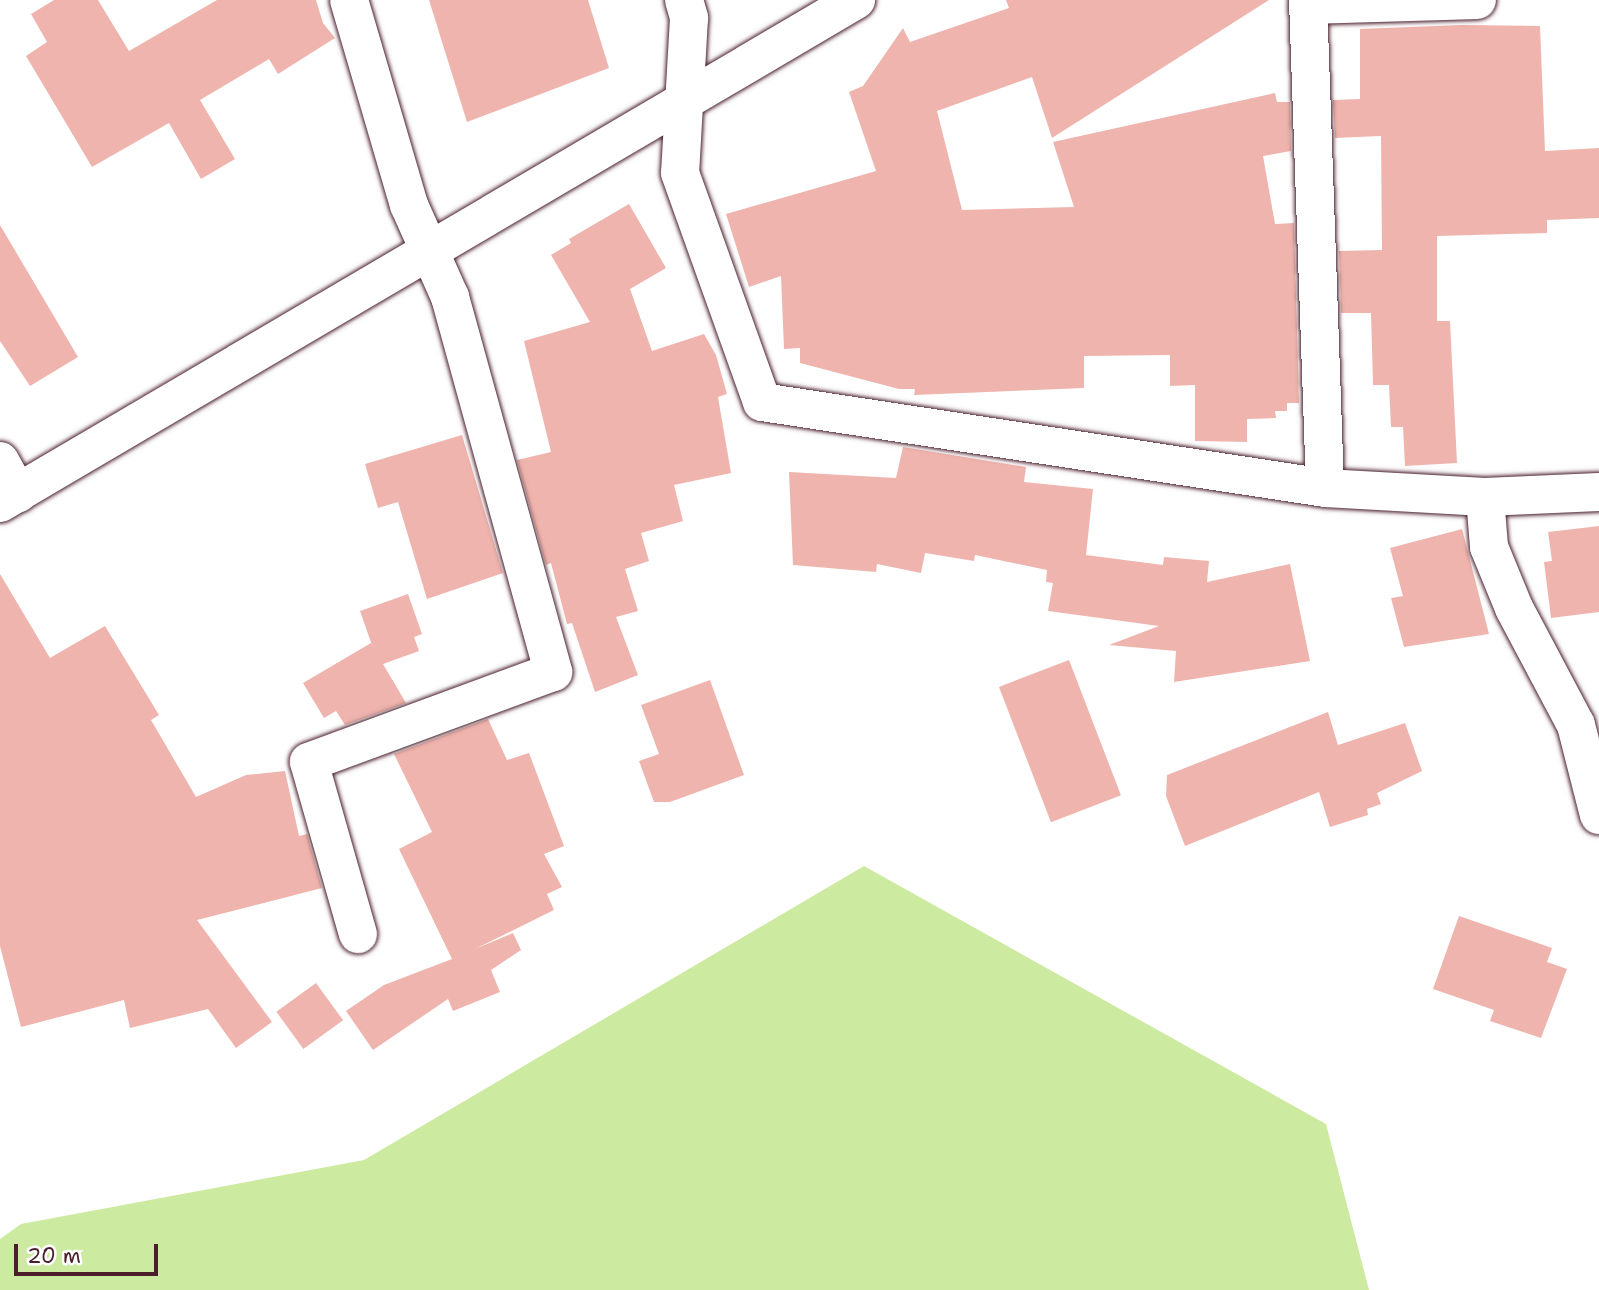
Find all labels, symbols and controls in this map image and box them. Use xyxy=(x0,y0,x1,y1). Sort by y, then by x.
scale bar xyxy=(18,1230,161,1274)
text: 20 m xyxy=(27,1242,81,1270)

